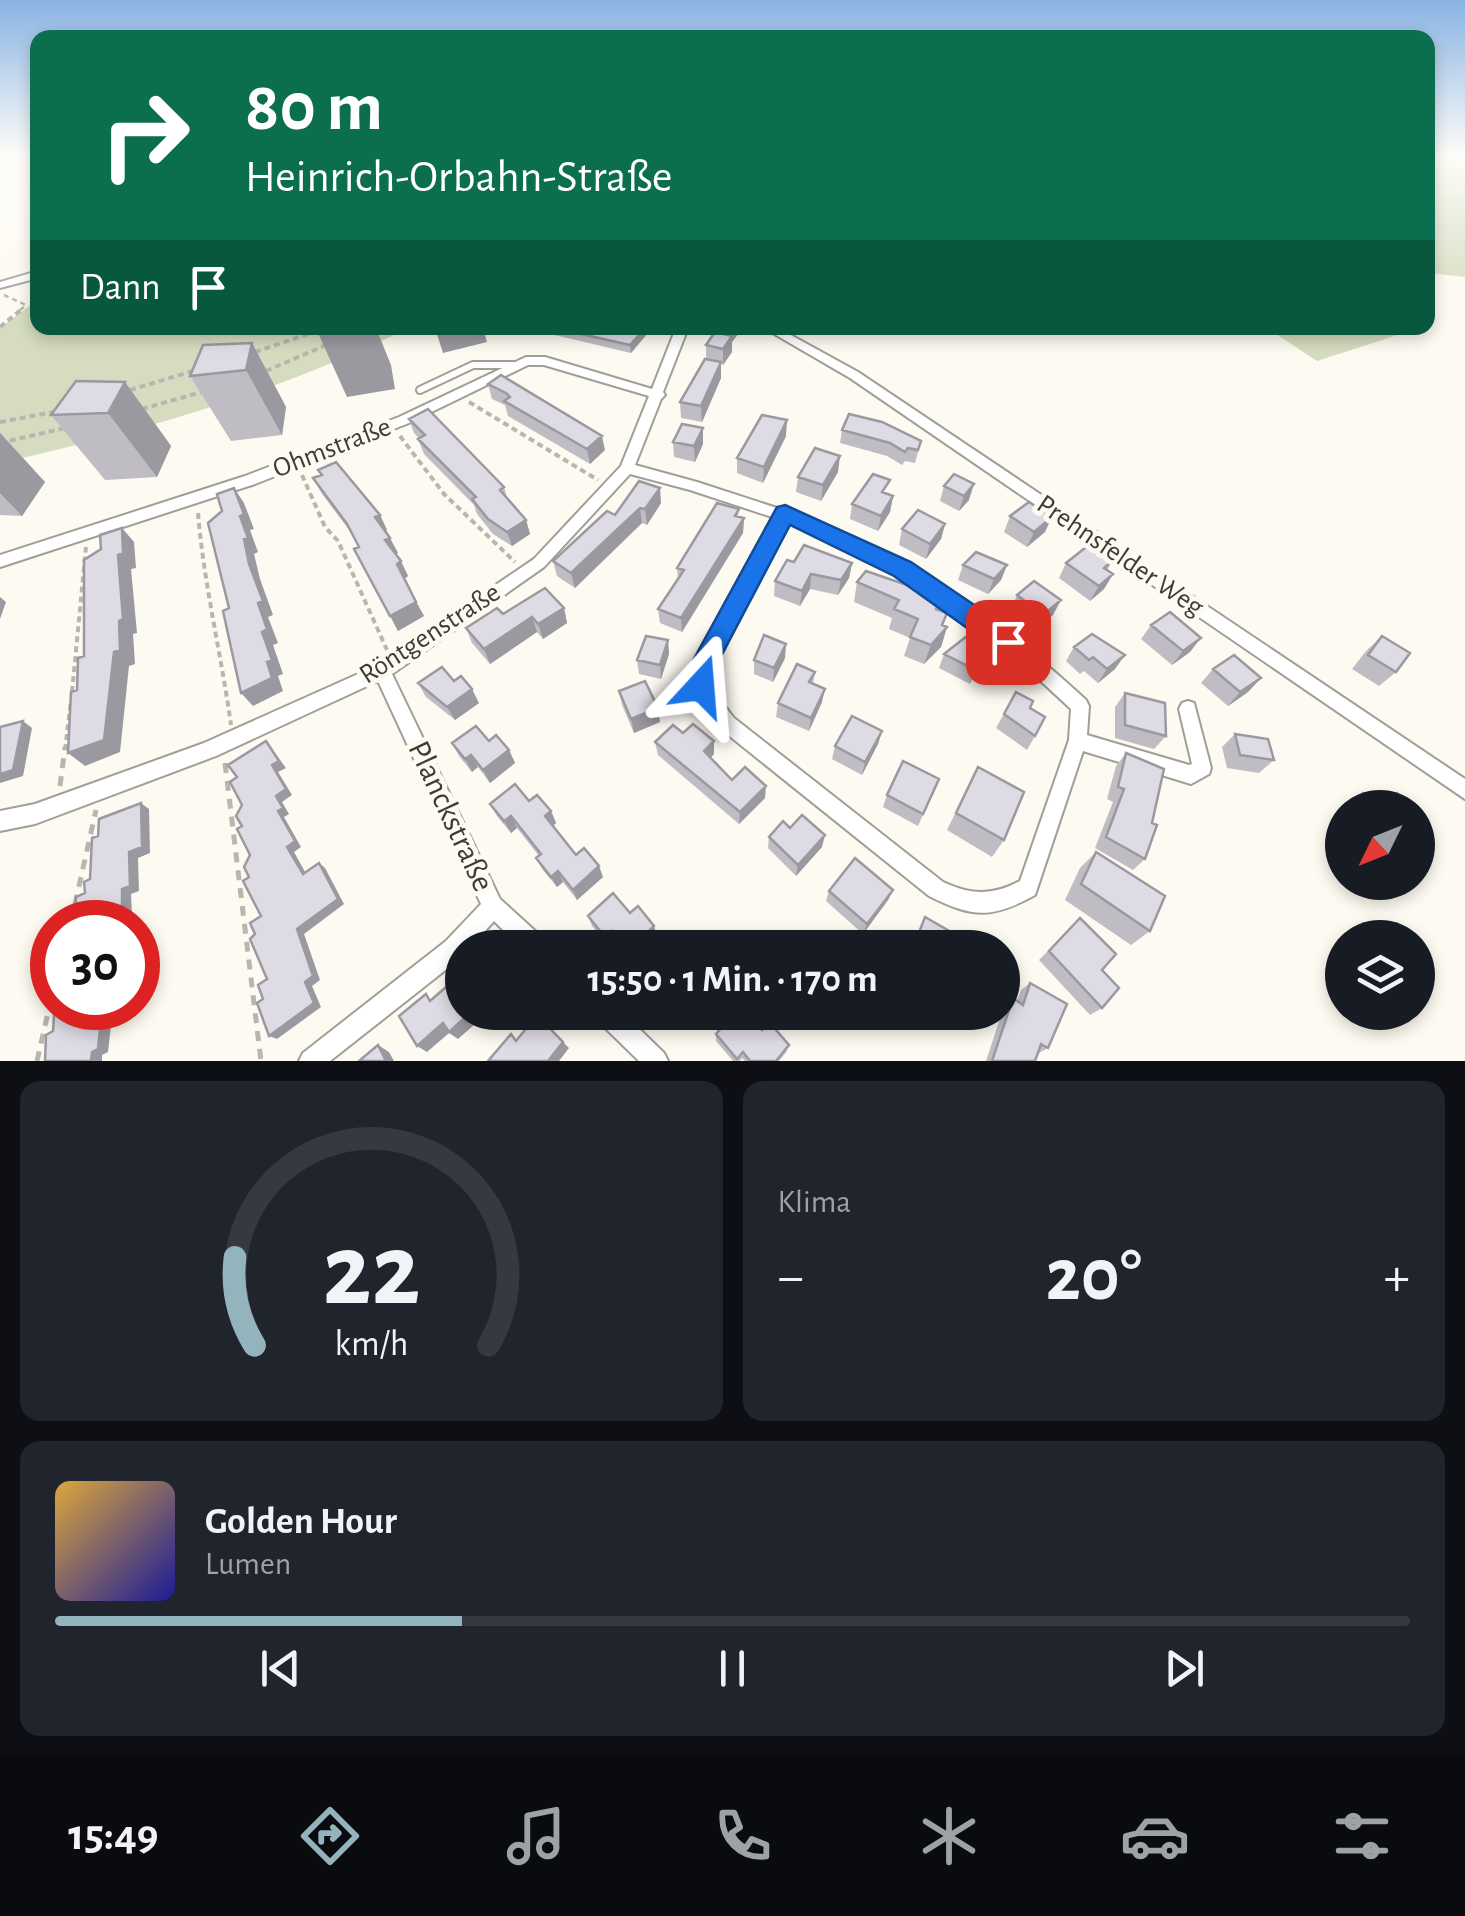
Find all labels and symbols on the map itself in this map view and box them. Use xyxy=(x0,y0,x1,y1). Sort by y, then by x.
street label: Ohmstraße xyxy=(269,413,395,483)
street label: Prehnsfelder Weg xyxy=(1032,490,1209,622)
street label: Röntgenstraße xyxy=(355,578,505,690)
pin xyxy=(966,600,1051,685)
position arrow xyxy=(649,634,753,738)
street label: Planckstraße xyxy=(402,736,500,896)
north arrow xyxy=(1325,790,1435,900)
speed limit sign: 30 xyxy=(30,900,160,1030)

